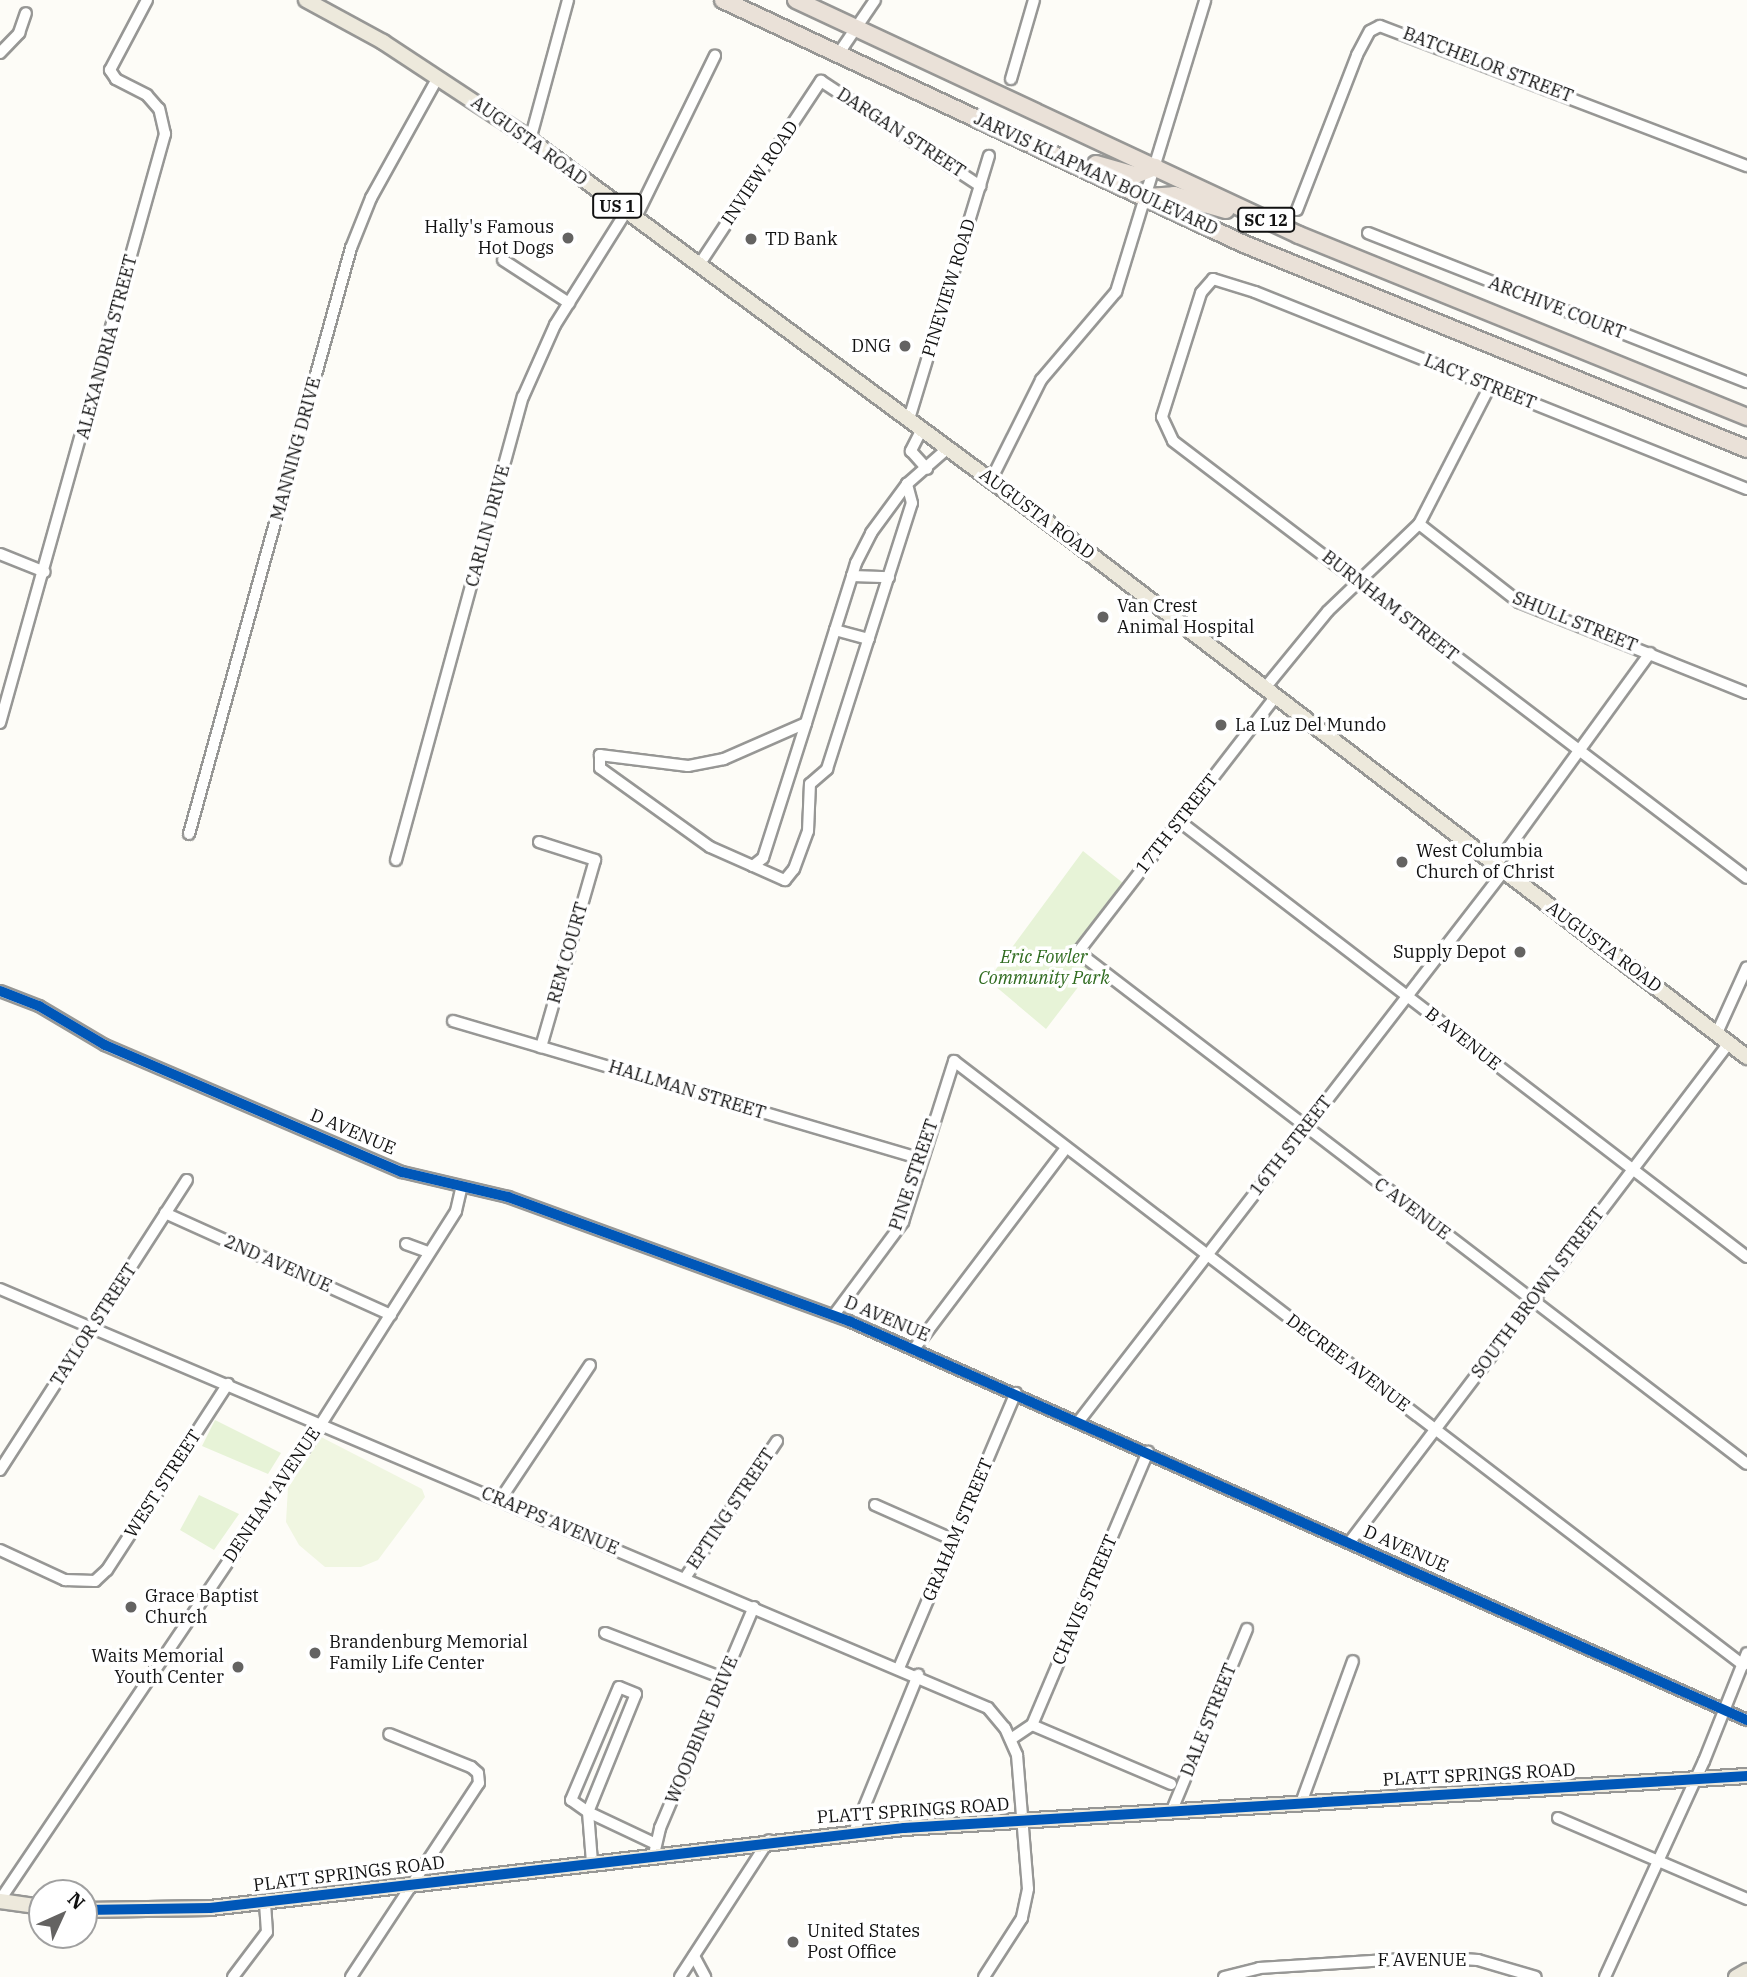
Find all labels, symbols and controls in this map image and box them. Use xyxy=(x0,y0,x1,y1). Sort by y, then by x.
street label: BATCHELOR STREET xyxy=(1400,23,1576,107)
street label: DARGAN STREET xyxy=(833,83,969,183)
street label: AUGUSTA ROAD xyxy=(467,92,591,190)
street label: JARVIS KLAPMAN BOULEVARD xyxy=(971,108,1221,240)
street label: INVIEW ROAD xyxy=(717,117,803,229)
road number: US 1 xyxy=(591,194,643,218)
road number: SC 12 xyxy=(1236,208,1296,232)
street label: PINEVIEW ROAD xyxy=(918,216,980,360)
place label: Hally's Famous Hot Dogs xyxy=(424,217,554,260)
place label: TD Bank xyxy=(765,228,838,250)
marker: Hally's Famous Hot Dogs xyxy=(560,230,576,246)
marker: TD Bank xyxy=(743,231,759,247)
street label: ALEXANDRIA STREET xyxy=(72,252,142,442)
street label: ARCHIVE COURT xyxy=(1485,272,1629,344)
place label: DNG xyxy=(851,335,891,357)
marker: DNG xyxy=(897,338,913,354)
street label: LACY STREET xyxy=(1421,350,1539,414)
street label: MANNING DRIVE xyxy=(266,375,326,523)
street label: CARLIN DRIVE xyxy=(461,463,515,589)
street label: AUGUSTA ROAD xyxy=(975,464,1099,564)
street label: BURNHAM STREET xyxy=(1318,546,1462,666)
street label: SHULL STREET xyxy=(1510,587,1640,657)
place label: Van Crest Animal Hospital xyxy=(1117,596,1254,638)
marker: Van Crest Animal Hospital xyxy=(1095,609,1111,625)
place label: La Luz Del Mundo xyxy=(1235,714,1386,736)
marker: La Luz Del Mundo xyxy=(1213,717,1229,733)
street label: 17TH STREET xyxy=(1131,770,1223,878)
place label: West Columbia Church of Christ xyxy=(1416,841,1555,884)
marker: West Columbia Church of Christ xyxy=(1394,854,1410,870)
street label: AUGUSTA ROAD xyxy=(1542,897,1666,997)
street label: REM COURT xyxy=(543,900,593,1006)
place label: Supply Depot xyxy=(1393,941,1506,963)
marker: Supply Depot xyxy=(1512,944,1528,960)
park label: Eric Fowler Community Park xyxy=(978,947,1110,990)
street label: B AVENUE xyxy=(1421,1003,1505,1075)
street label: HALLMAN STREET xyxy=(606,1056,768,1124)
street label: 16TH STREET xyxy=(1245,1092,1337,1200)
street label: D AVENUE xyxy=(307,1104,399,1160)
street label: PINE STREET xyxy=(885,1117,943,1233)
street label: C AVENUE xyxy=(1370,1173,1454,1245)
street label: SOUTH BROWN STREET xyxy=(1467,1203,1609,1383)
street label: 2ND AVENUE xyxy=(221,1231,335,1297)
street label: TAYLOR STREET xyxy=(46,1260,142,1390)
street label: D AVENUE xyxy=(841,1291,933,1347)
street label: DECREE AVENUE xyxy=(1282,1310,1414,1416)
street label: DENHAM AVENUE xyxy=(219,1423,325,1567)
street label: WEST STREET xyxy=(120,1426,206,1542)
street label: EPTING STREET xyxy=(683,1445,779,1573)
street label: GRAHAM STREET xyxy=(918,1455,998,1605)
street label: CRAPPS AVENUE xyxy=(478,1482,622,1560)
street label: D AVENUE xyxy=(1360,1521,1452,1577)
street label: CHAVIS STREET xyxy=(1048,1532,1122,1668)
place label: Grace Baptist Church xyxy=(145,1586,259,1628)
marker: Grace Baptist Church xyxy=(123,1599,139,1615)
place label: Brandenburg Memorial Family Life Center xyxy=(329,1632,528,1674)
marker: Brandenburg Memorial Family Life Center xyxy=(307,1645,323,1661)
place label: Waits Memorial Youth Center xyxy=(91,1646,224,1688)
street label: WOODBINE DRIVE xyxy=(661,1653,743,1807)
marker: Waits Memorial Youth Center xyxy=(230,1659,246,1675)
street label: DALE STREET xyxy=(1177,1660,1241,1780)
street label: PLATT SPRINGS ROAD xyxy=(1382,1759,1576,1791)
street label: PLATT SPRINGS ROAD xyxy=(816,1793,1010,1829)
street label: PLATT SPRINGS ROAD xyxy=(252,1852,446,1896)
north arrow xyxy=(28,1879,98,1949)
text: N xyxy=(63,1887,90,1914)
place label: United States Post Office xyxy=(807,1921,920,1964)
marker: United States Post Office xyxy=(785,1934,801,1950)
street label: F AVENUE xyxy=(1377,1949,1467,1971)

